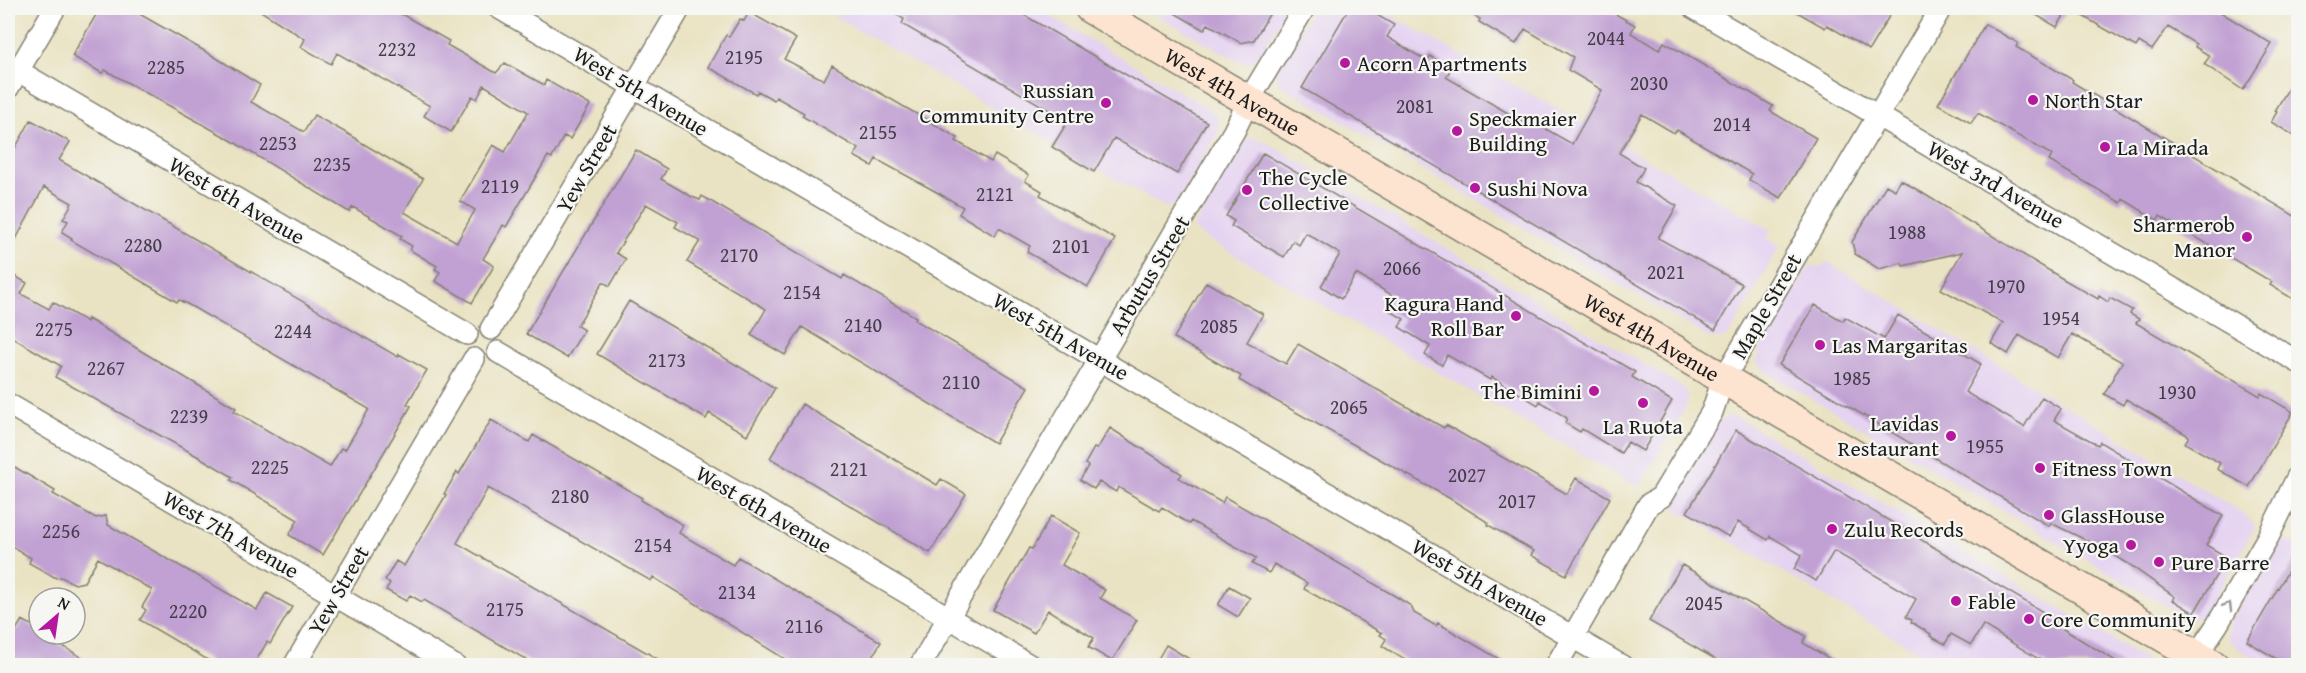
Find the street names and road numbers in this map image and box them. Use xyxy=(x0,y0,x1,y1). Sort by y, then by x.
street label: West 5th Avenue xyxy=(567,38,715,144)
street label: West 4th Avenue xyxy=(1158,39,1306,144)
street label: Yew Street xyxy=(548,117,625,219)
street label: West 3rd Avenue xyxy=(1922,132,2070,236)
street label: West 6th Avenue xyxy=(163,148,311,252)
street label: Arbutus Street xyxy=(1101,209,1197,341)
street label: Maple Street xyxy=(1723,247,1809,365)
street label: West 5th Avenue xyxy=(987,284,1135,388)
street label: West 4th Avenue xyxy=(1578,284,1726,389)
street label: West 6th Avenue xyxy=(690,457,838,561)
street label: West 7th Avenue xyxy=(157,482,305,586)
street label: West 5th Avenue xyxy=(1406,530,1554,634)
street label: Yew Street xyxy=(300,539,377,641)

